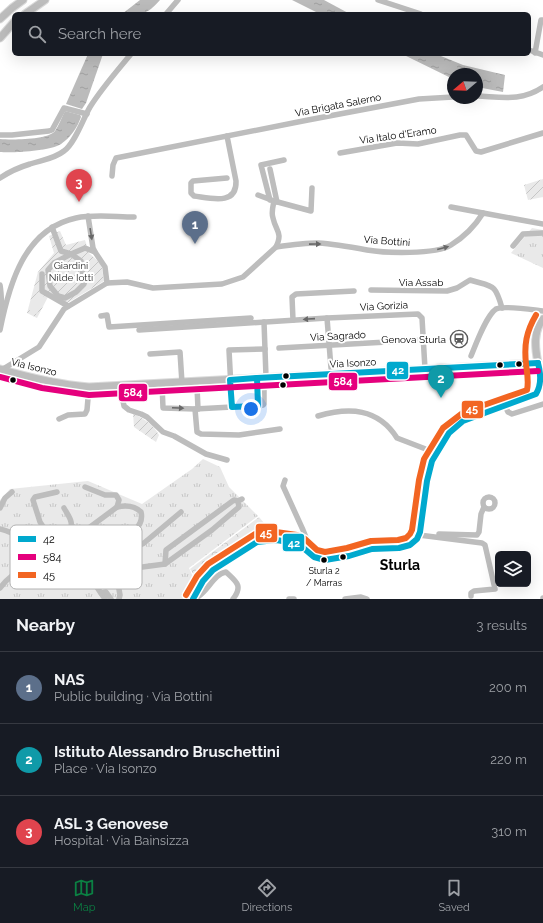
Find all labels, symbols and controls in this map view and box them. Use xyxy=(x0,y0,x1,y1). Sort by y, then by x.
search box xyxy=(12,12,531,56)
icon: search xyxy=(26,23,48,45)
text: Search here xyxy=(58,25,141,43)
north arrow xyxy=(447,68,483,104)
street label: Via Brigata Salerno xyxy=(294,91,382,119)
street label: Via Italo d'Eramo xyxy=(359,124,437,146)
pin: 3 xyxy=(66,169,92,202)
pin: 1 xyxy=(182,211,208,244)
one-way arrow xyxy=(88,228,94,240)
street label: Via Bottini xyxy=(363,234,411,248)
one-way arrow xyxy=(309,241,322,247)
one-way arrow xyxy=(437,244,450,250)
park label: Giardini Nilde Iotti xyxy=(49,260,93,283)
street label: Via Assab xyxy=(399,277,443,288)
street label: Via Gorizia xyxy=(360,299,408,313)
one-way arrow xyxy=(303,315,315,322)
street label: Via Sagrado xyxy=(310,329,366,343)
station icon: Genova Sturla xyxy=(449,329,469,349)
place label: Genova Sturla xyxy=(381,334,446,345)
street label: Via Isonzo xyxy=(10,356,58,378)
street label: Via Isonzo xyxy=(329,356,377,370)
unlabelled marker xyxy=(514,359,524,369)
unlabelled marker xyxy=(495,360,505,370)
line badge: 42 xyxy=(386,361,409,380)
text: 42 xyxy=(392,364,404,377)
pin: 2 xyxy=(428,365,454,398)
unlabelled marker xyxy=(281,371,291,381)
line badge: 584 xyxy=(328,372,358,391)
unlabelled marker xyxy=(8,375,18,385)
text: 584 xyxy=(333,375,353,388)
unlabelled marker xyxy=(278,380,288,390)
line badge: 584 xyxy=(118,383,148,402)
text: 584 xyxy=(123,386,143,399)
your location xyxy=(241,399,261,419)
line badge: 45 xyxy=(461,400,484,419)
text: 45 xyxy=(466,403,478,416)
one-way arrow xyxy=(172,405,184,412)
line badge: 45 xyxy=(255,523,278,543)
legend xyxy=(10,525,142,589)
text: 45 xyxy=(260,527,272,540)
text: 42 xyxy=(43,533,55,546)
line badge: 42 xyxy=(282,533,305,552)
text: 42 xyxy=(288,537,300,550)
text: 584 xyxy=(43,551,62,564)
map controls xyxy=(495,551,531,587)
button: layers xyxy=(495,551,531,587)
unlabelled marker xyxy=(338,552,348,562)
marker: Sturla 2 / Marras xyxy=(319,555,329,565)
district label: Sturla xyxy=(380,557,420,573)
place label: Sturla 2 / Marras xyxy=(306,566,343,588)
text: 45 xyxy=(43,569,55,582)
text: Nearby xyxy=(16,615,75,635)
text: 3 results xyxy=(477,618,527,633)
text: NAS xyxy=(54,671,85,689)
text: 1 xyxy=(26,680,32,695)
text: 200 m xyxy=(489,680,527,695)
text: Public building · Via Bottini xyxy=(54,689,212,704)
text: Istituto Alessandro Bruschettini xyxy=(54,743,280,761)
text: 2 xyxy=(25,752,33,767)
text: 220 m xyxy=(490,752,527,767)
text: Place · Via Isonzo xyxy=(54,761,157,776)
text: ASL 3 Genovese xyxy=(54,815,168,833)
text: 3 xyxy=(25,824,33,839)
text: 310 m xyxy=(491,824,527,839)
text: Hospital · Via Bainsizza xyxy=(54,833,189,848)
tab: Map xyxy=(73,877,95,914)
tab: Directions xyxy=(242,877,292,914)
tab: Saved xyxy=(438,877,470,914)

